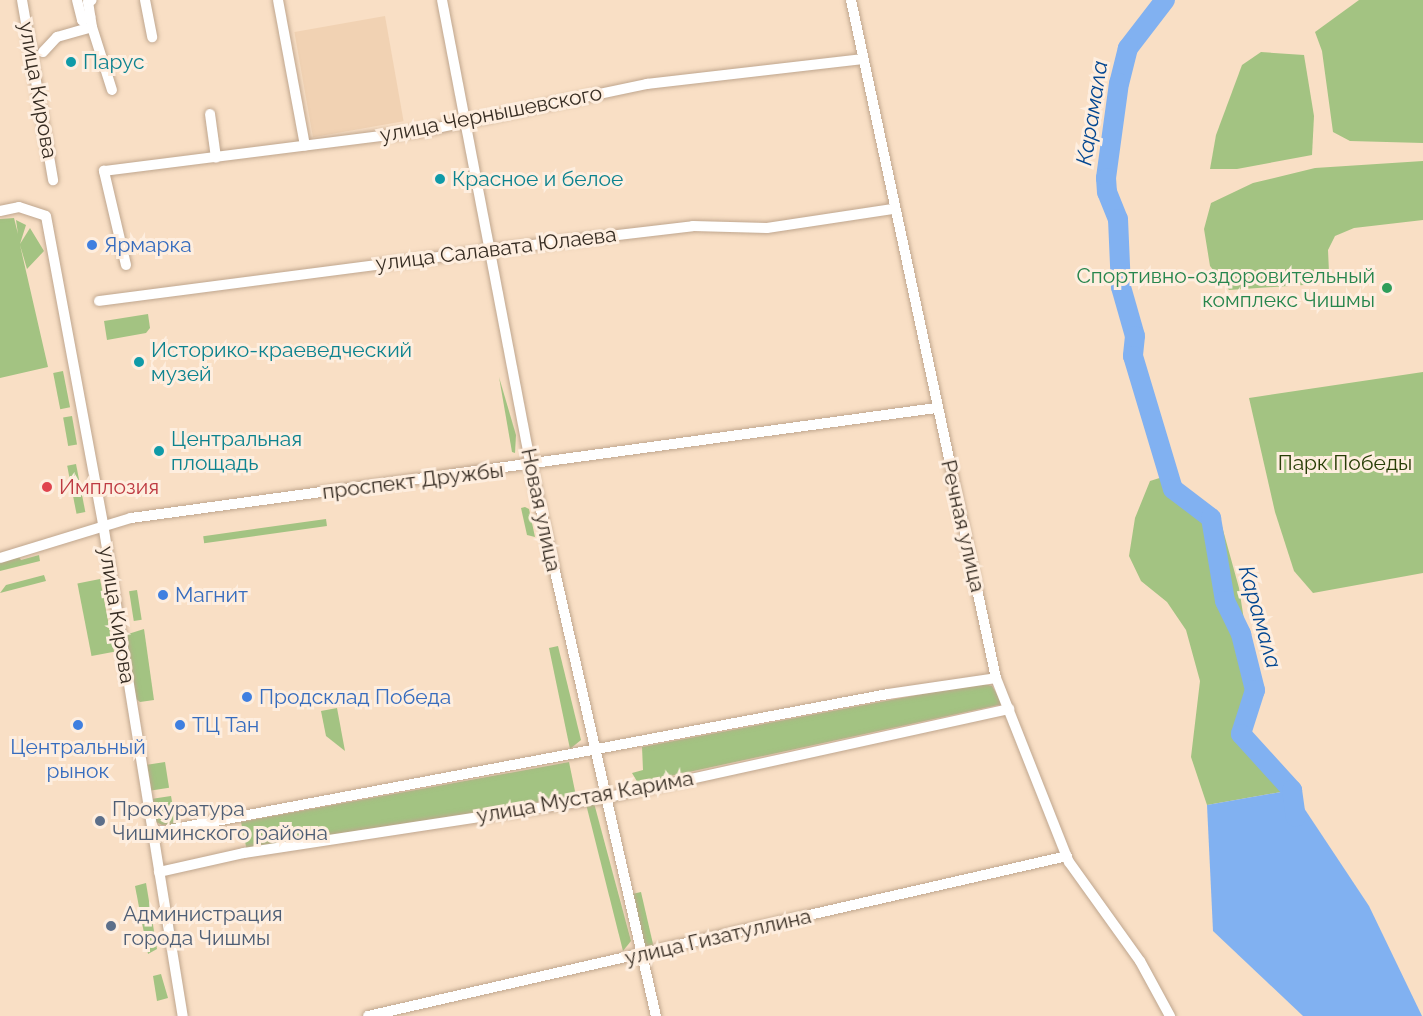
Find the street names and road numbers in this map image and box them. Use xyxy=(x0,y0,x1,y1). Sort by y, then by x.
street label: улица Кирова xyxy=(14,20,62,160)
street label: улица Чернышевского xyxy=(378,80,604,148)
street label: улица Салавата Юлаева xyxy=(374,222,618,276)
street label: Новая улица xyxy=(516,446,566,574)
street label: проспект Дружбы xyxy=(321,457,505,505)
street label: Речная улица xyxy=(935,457,991,595)
street label: улица Кирова xyxy=(94,545,140,685)
street label: улица Мустая Карима xyxy=(475,766,695,828)
street label: улица Гизатуллина xyxy=(622,903,814,971)

